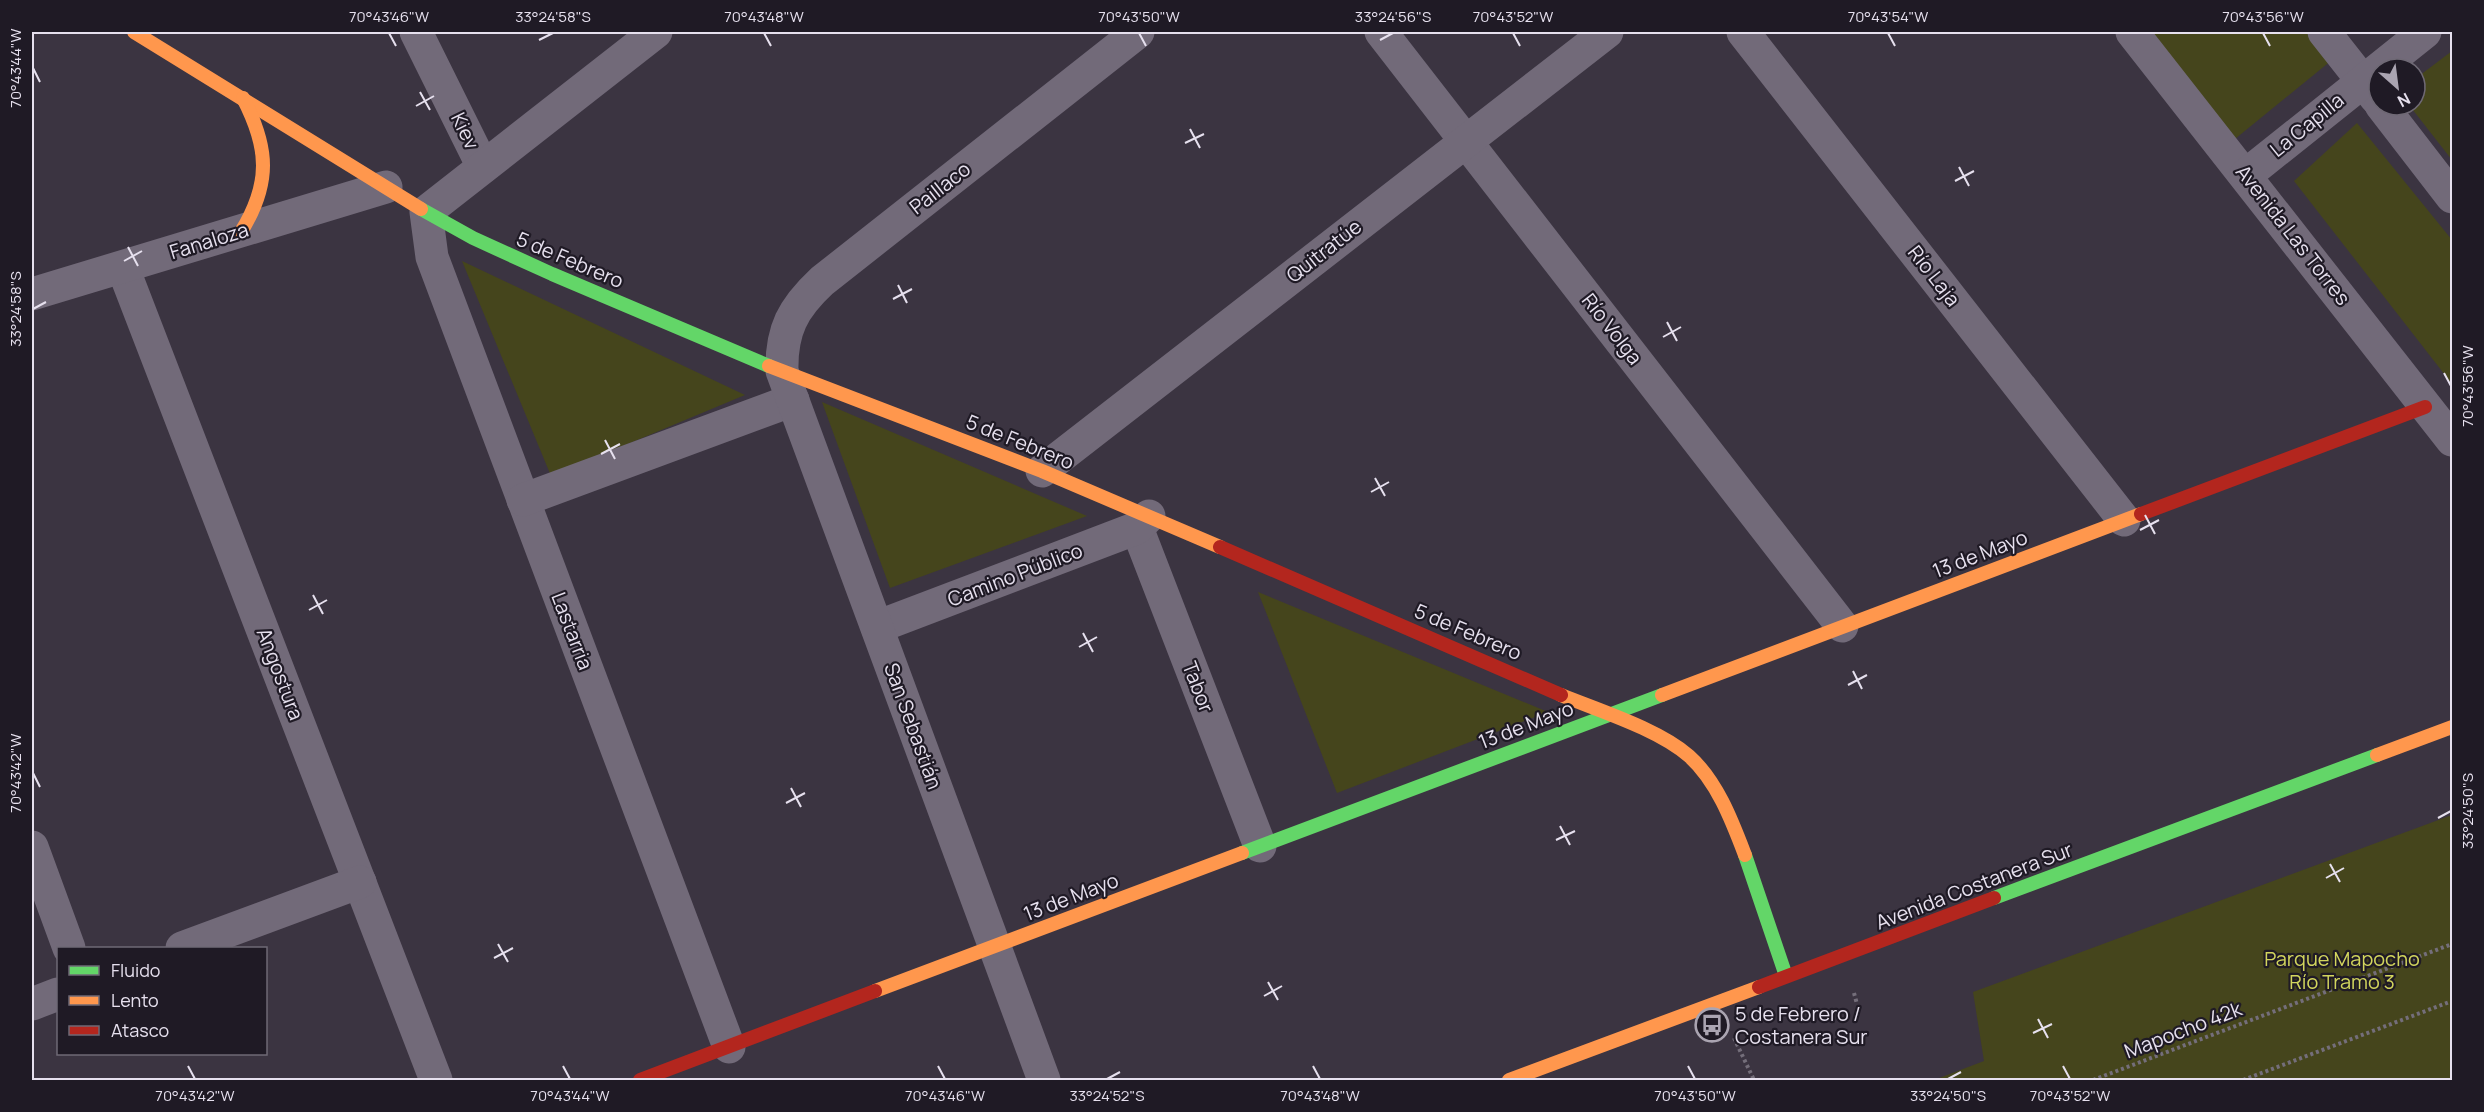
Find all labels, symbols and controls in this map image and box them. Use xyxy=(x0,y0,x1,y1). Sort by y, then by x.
text: 70°43'46"W xyxy=(349,6,429,27)
text: 33°24'58"S xyxy=(515,6,591,27)
text: 70°43'48"W xyxy=(724,6,804,27)
text: 70°43'50"W xyxy=(1098,6,1180,27)
text: 33°24'56"S xyxy=(1355,6,1431,27)
text: 70°43'52"W xyxy=(1473,6,1553,27)
text: 70°43'54"W xyxy=(1848,6,1928,27)
text: 70°43'56"W xyxy=(2222,6,2304,27)
text: 70°43'44"W xyxy=(5,28,26,108)
north arrow xyxy=(2367,57,2427,117)
street label: La Capilla xyxy=(2264,87,2349,163)
text: N xyxy=(2394,88,2414,113)
street label: Kiev xyxy=(445,108,486,154)
street label: Paillaco xyxy=(904,155,976,220)
street label: Avenida Las Torres xyxy=(2230,159,2357,310)
street label: Quitratúe xyxy=(1280,213,1367,288)
street label: Fanaloza xyxy=(166,216,252,265)
street label: 5 de Febrero xyxy=(512,225,628,294)
street label: Río Laja xyxy=(1902,240,1967,312)
text: 33°24'58"S xyxy=(5,271,26,347)
street label: Río Volga xyxy=(1576,288,1649,370)
text: 70°43'56"W xyxy=(2457,345,2478,427)
street label: 5 de Febrero xyxy=(962,408,1078,475)
street label: 13 de Mayo xyxy=(1928,523,2031,584)
street label: Camino Público xyxy=(943,536,1086,613)
street label: Lastarria xyxy=(545,588,600,674)
street label: 5 de Febrero xyxy=(1410,597,1526,666)
street label: Angostura xyxy=(251,624,310,724)
street label: Tabor xyxy=(1176,657,1220,716)
street label: San Sebastián xyxy=(878,659,949,793)
street label: 13 de Mayo xyxy=(1474,694,1577,755)
text: 70°43'42"W xyxy=(5,733,26,813)
text: 33°24'50"S xyxy=(2457,773,2478,849)
street label: Avenida Costanera Sur xyxy=(1871,835,2076,936)
street label: 13 de Mayo xyxy=(1019,866,1122,927)
park label: Parque Mapocho Río Tramo 3 xyxy=(2264,945,2420,995)
legend xyxy=(57,947,267,1055)
text: Fluido xyxy=(111,958,160,982)
text: Lento xyxy=(111,988,159,1012)
street label: Mapocho 42k xyxy=(2120,994,2246,1064)
place label: 5 de Febrero / Costanera Sur xyxy=(1735,1000,1868,1050)
bus stop icon: 5 de Febrero / Costanera Sur xyxy=(1694,1007,1730,1043)
text: Atasco xyxy=(111,1018,169,1042)
text: 70°43'42"W xyxy=(155,1085,235,1106)
text: 70°43'44"W xyxy=(530,1085,610,1106)
text: 70°43'46"W xyxy=(905,1085,985,1106)
text: 33°24'52"S xyxy=(1069,1085,1145,1106)
text: 70°43'48"W xyxy=(1280,1085,1360,1106)
text: 70°43'50"W xyxy=(1654,1085,1736,1106)
text: 33°24'50"S xyxy=(1910,1085,1986,1106)
text: 70°43'52"W xyxy=(2030,1085,2110,1106)

